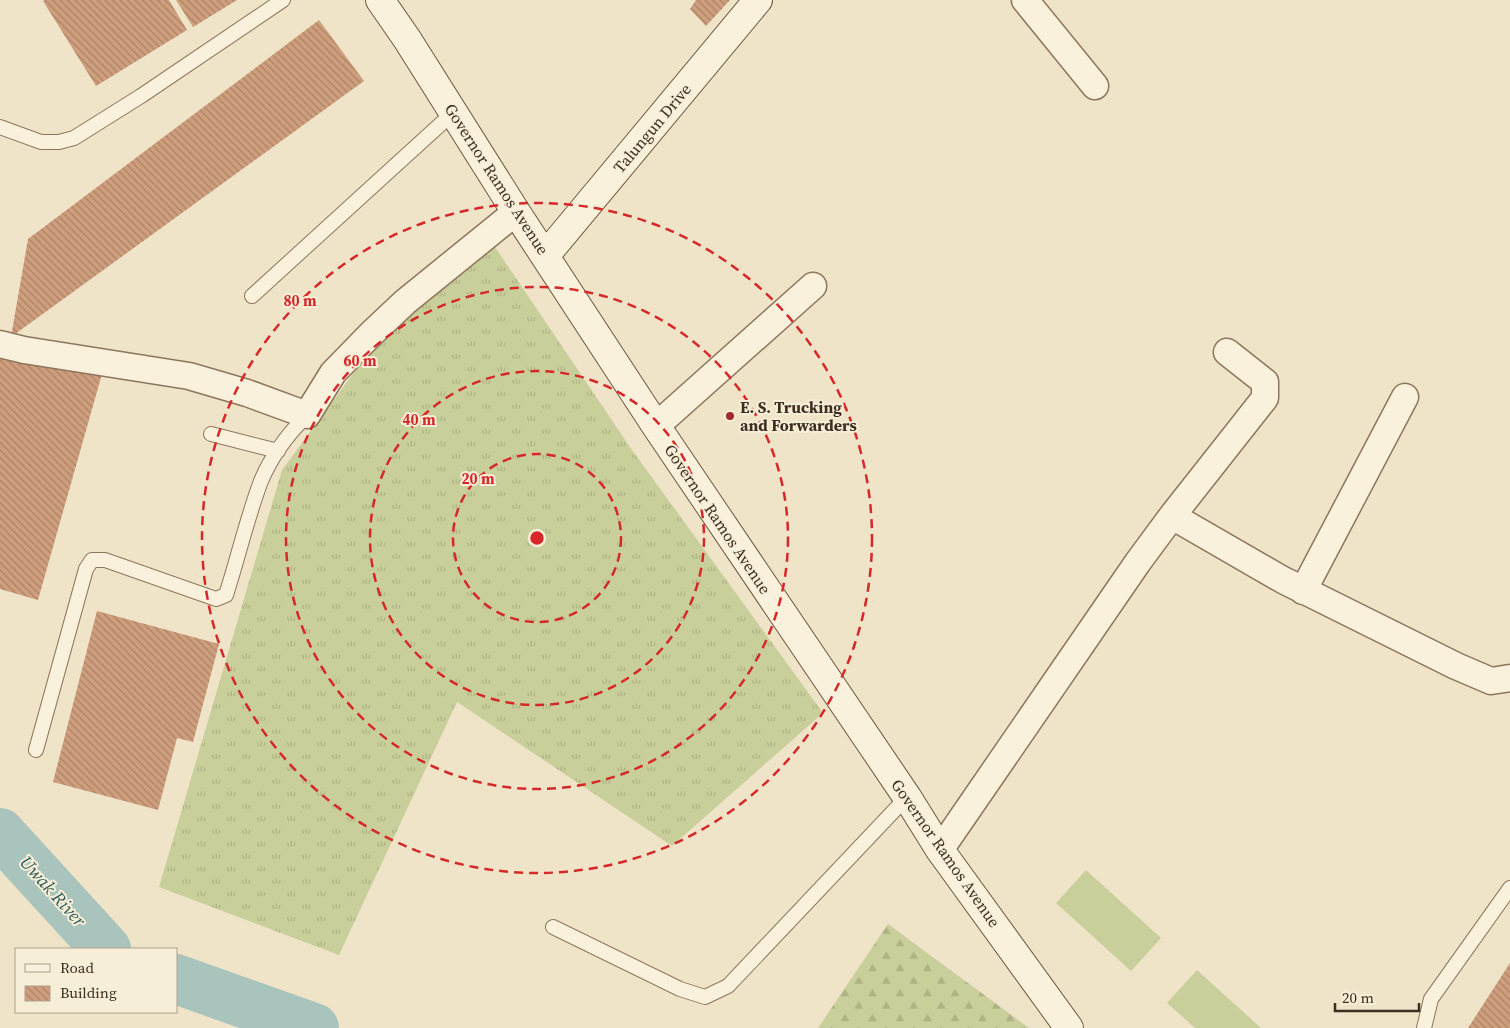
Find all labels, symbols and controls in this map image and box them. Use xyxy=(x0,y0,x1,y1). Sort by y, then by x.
street label: Talungun Drive xyxy=(608,79,696,177)
street label: Governor Ramos Avenue xyxy=(440,99,554,259)
text: 80 m xyxy=(283,290,317,311)
text: 60 m xyxy=(343,350,377,371)
place label: E. S. Trucking and Forwarders xyxy=(740,396,857,436)
text: 40 m xyxy=(402,409,436,430)
marker: E. S. Trucking and Forwarders xyxy=(724,410,736,422)
street label: Governor Ramos Avenue xyxy=(660,440,776,598)
text: 20 m xyxy=(461,468,495,489)
centre of rings xyxy=(528,529,546,547)
street label: Governor Ramos Avenue xyxy=(886,775,1006,931)
water label: Uwak River xyxy=(14,850,92,933)
legend xyxy=(15,948,178,1013)
text: Road xyxy=(60,957,94,978)
scale bar xyxy=(1335,980,1419,1012)
text: Building xyxy=(60,982,117,1003)
text: 20 m xyxy=(1342,987,1374,1008)

